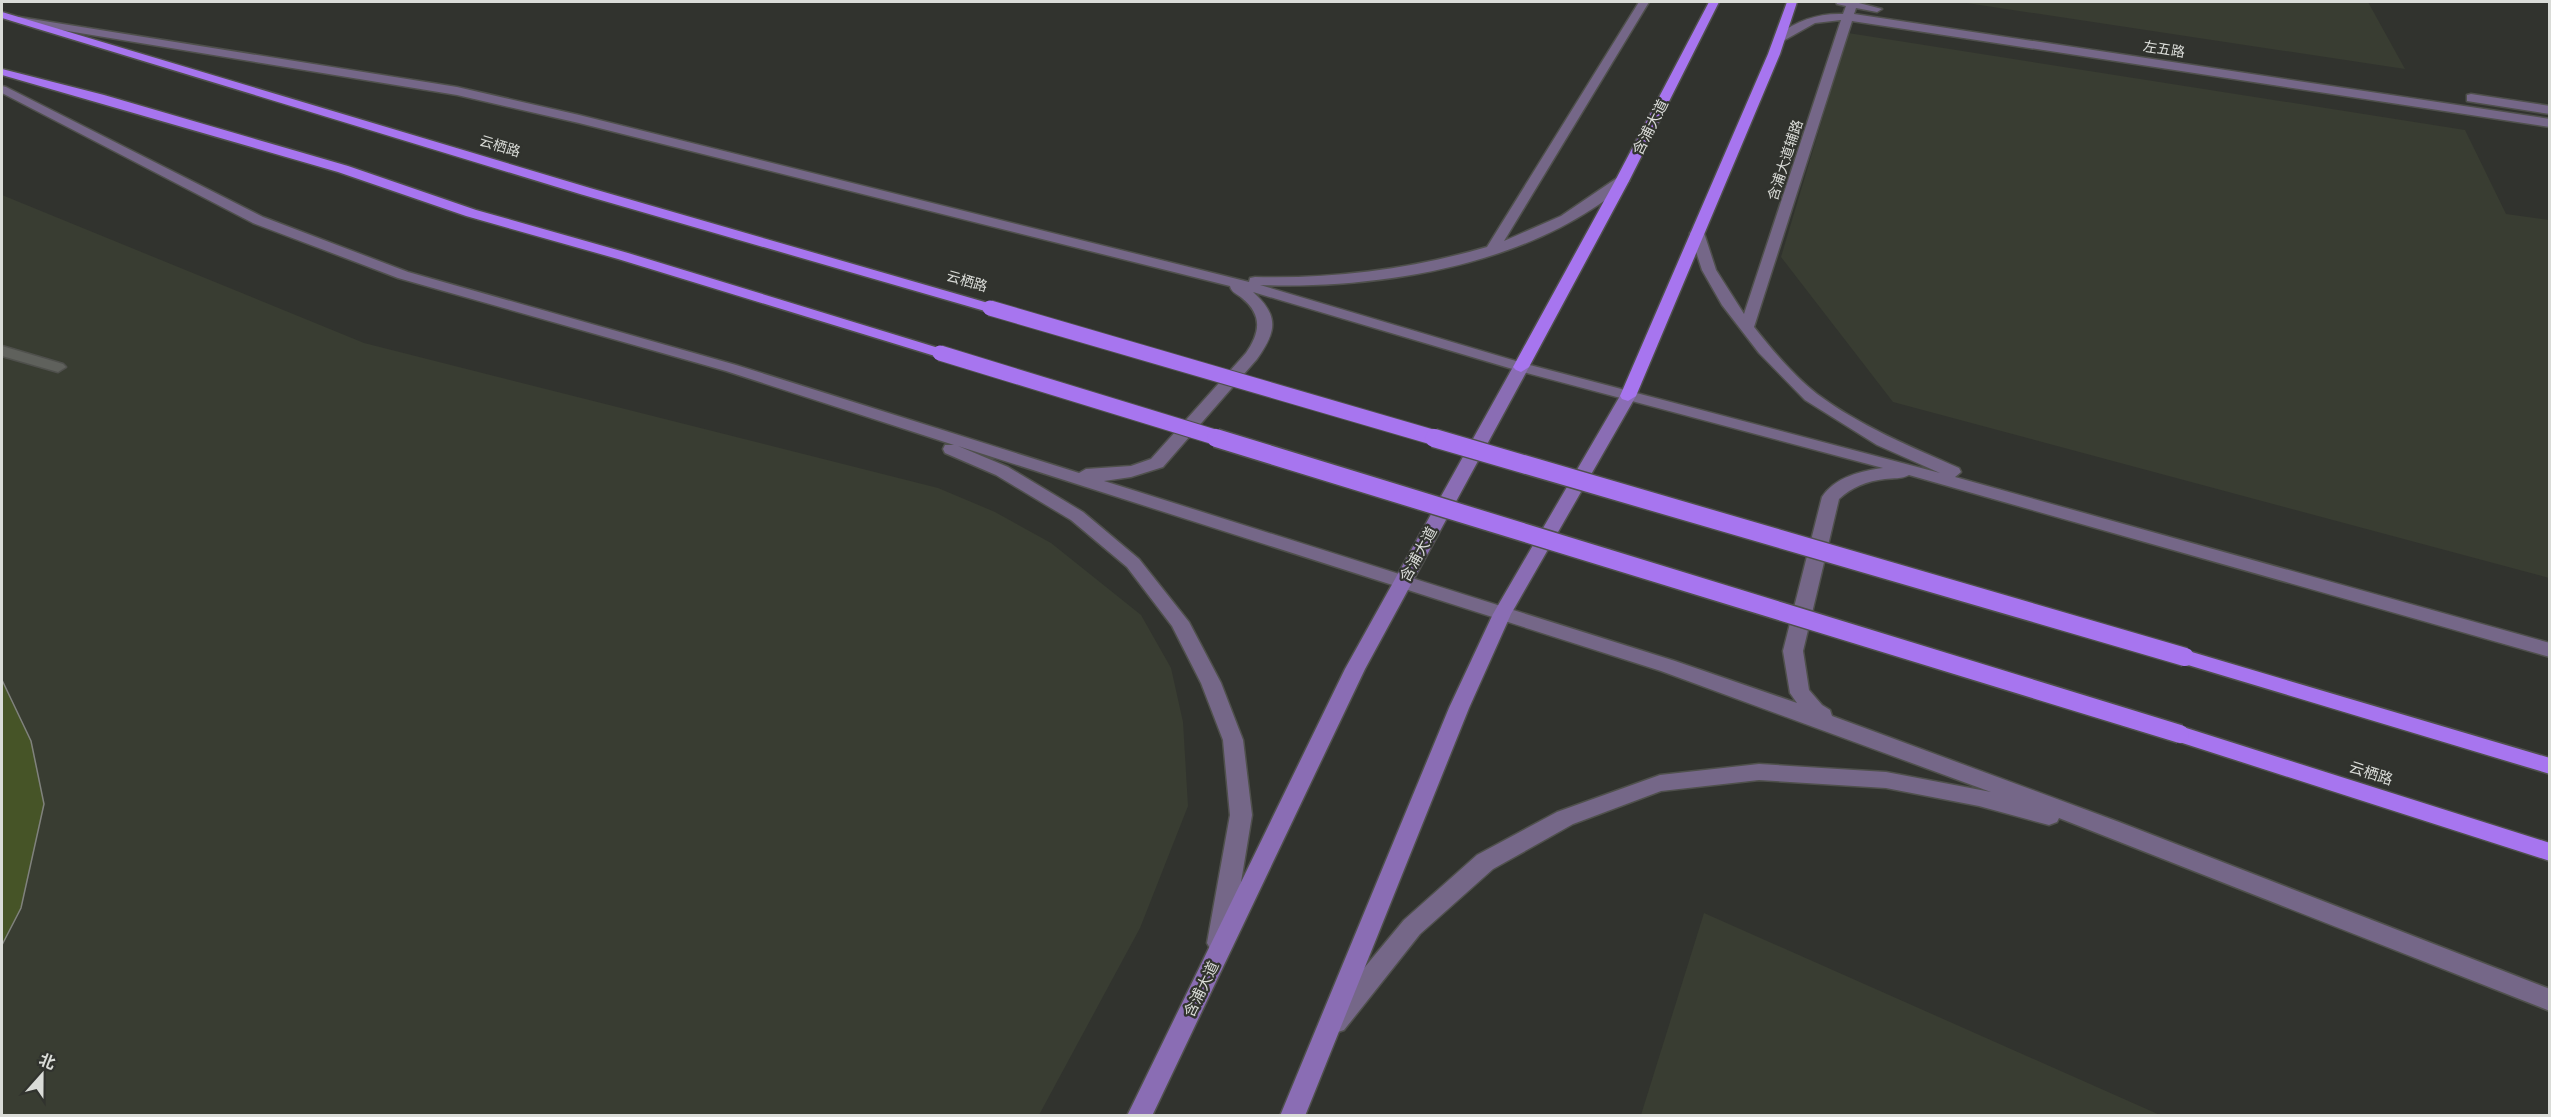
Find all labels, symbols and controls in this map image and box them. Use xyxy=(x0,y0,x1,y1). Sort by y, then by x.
street label: 左五路 xyxy=(2142,37,2186,61)
street label: 含浦大道 xyxy=(1628,96,1672,158)
street label: 含浦大道辅路 xyxy=(1763,117,1807,203)
street label: 云栖路 xyxy=(477,131,523,161)
street label: 云栖路 xyxy=(944,267,990,295)
street label: 含浦大道 xyxy=(1395,523,1441,585)
street label: 云栖路 xyxy=(2347,757,2395,789)
street label: 含浦大道 xyxy=(1179,958,1223,1020)
north arrow xyxy=(12,1045,72,1105)
text: 北 xyxy=(36,1049,58,1073)

